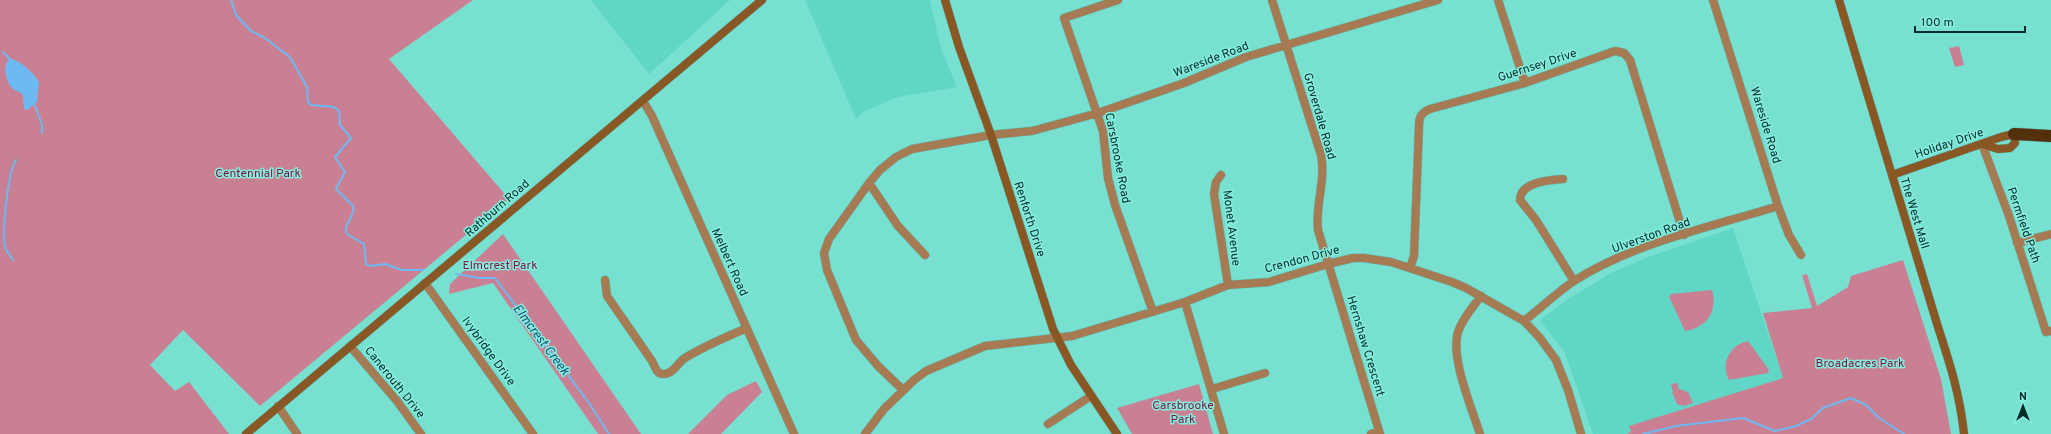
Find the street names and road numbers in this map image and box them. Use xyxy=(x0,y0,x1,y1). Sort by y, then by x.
street label: Wareside Road xyxy=(1171,38,1251,82)
street label: Guernsey Drive xyxy=(1496,46,1579,86)
street label: Groverdale Road xyxy=(1299,71,1339,162)
street label: Wareside Road xyxy=(1746,85,1784,166)
street label: Carsbrooke Road xyxy=(1100,111,1134,205)
street label: Holiday Drive xyxy=(1913,125,1986,163)
street label: Rathburn Road xyxy=(462,176,533,241)
street label: The West Mall xyxy=(1896,176,1932,251)
street label: Renforth Drive xyxy=(1009,180,1049,259)
street label: Permfield Path xyxy=(2003,185,2044,266)
street label: Monet Avenue xyxy=(1218,189,1244,267)
street label: Ulverston Road xyxy=(1610,214,1693,258)
street label: Melbert Road xyxy=(707,226,751,299)
street label: Crendon Drive xyxy=(1263,242,1342,278)
street label: Hernshaw Crescent xyxy=(1342,294,1388,398)
street label: Ivybridge Drive xyxy=(458,314,519,389)
street label: Canerouth Drive xyxy=(360,343,428,422)

